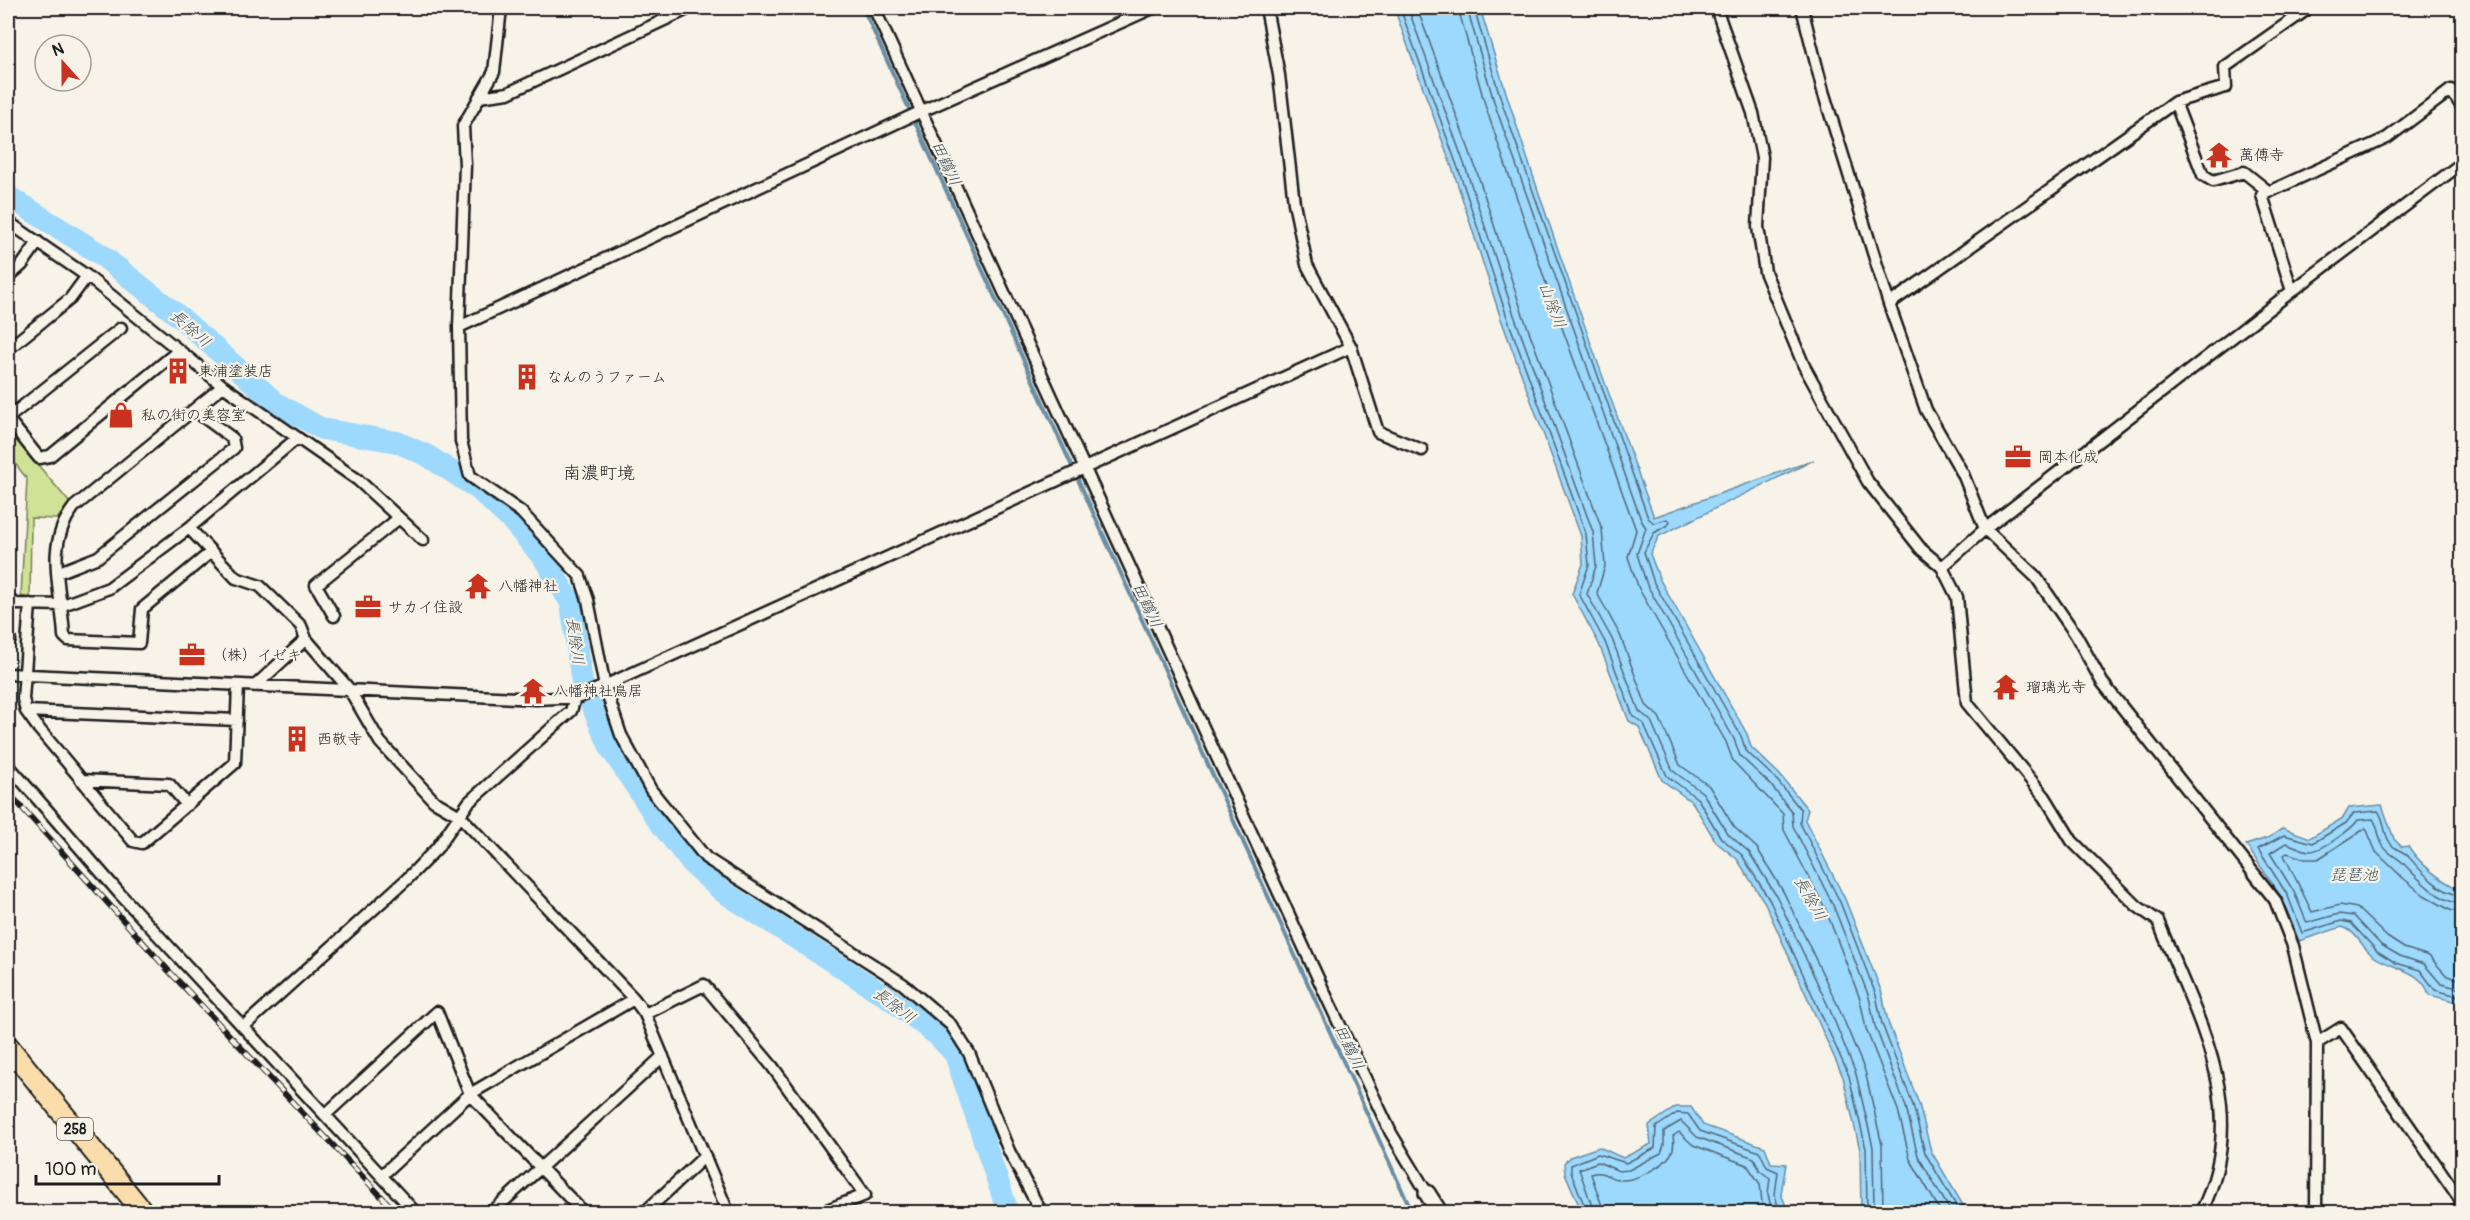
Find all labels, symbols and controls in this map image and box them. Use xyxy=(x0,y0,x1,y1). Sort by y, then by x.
north arrow xyxy=(33,33,93,93)
text: N xyxy=(49,39,67,61)
water label: 田鶴川 xyxy=(927,137,965,189)
temple icon: 萬傅寺 xyxy=(2204,140,2234,170)
place label: 萬傅寺 xyxy=(2239,146,2284,165)
water label: 山除川 xyxy=(1534,279,1570,331)
water label: 長除川 xyxy=(166,305,215,352)
building icon: 東浦塗装店 xyxy=(163,356,193,386)
place label: 東浦塗装店 xyxy=(198,362,273,381)
building icon: なんのうファーム xyxy=(512,362,542,392)
place label: なんのうファーム xyxy=(547,368,666,387)
shop icon: 私の街の美容室 xyxy=(106,400,136,430)
place label: 私の街の美容室 xyxy=(141,406,246,425)
office icon: 岡本化成 xyxy=(2003,442,2033,472)
place label: 岡本化成 xyxy=(2038,448,2098,467)
district label: 南濃町境 xyxy=(563,462,635,485)
temple icon: 八幡神社 xyxy=(463,571,493,601)
place label: 八幡神社 xyxy=(498,577,558,596)
water label: 田鶴川 xyxy=(1128,579,1166,631)
office icon: サカイ住設 xyxy=(353,592,383,622)
place label: サカイ住設 xyxy=(388,598,463,617)
water label: 長除川 xyxy=(562,616,588,666)
office icon: （株）イゼキ xyxy=(177,640,207,670)
place label: （株）イゼキ xyxy=(212,646,302,665)
temple icon: 瑠璃光寺 xyxy=(1991,672,2021,702)
temple icon: 八幡神社鳥居 xyxy=(518,676,548,706)
place label: 瑠璃光寺 xyxy=(2026,678,2086,697)
place label: 八幡神社鳥居 xyxy=(553,682,643,701)
building icon: 西敬寺 xyxy=(282,724,312,754)
place label: 西敬寺 xyxy=(317,730,362,749)
water label: 琵琶池 xyxy=(2330,865,2379,885)
water label: 長除川 xyxy=(1790,873,1831,924)
water label: 長除川 xyxy=(869,983,920,1028)
water label: 田鶴川 xyxy=(1330,1021,1368,1073)
road number: 258 xyxy=(57,1118,93,1140)
scale bar xyxy=(36,1148,219,1186)
text: 100 m xyxy=(45,1158,97,1181)

